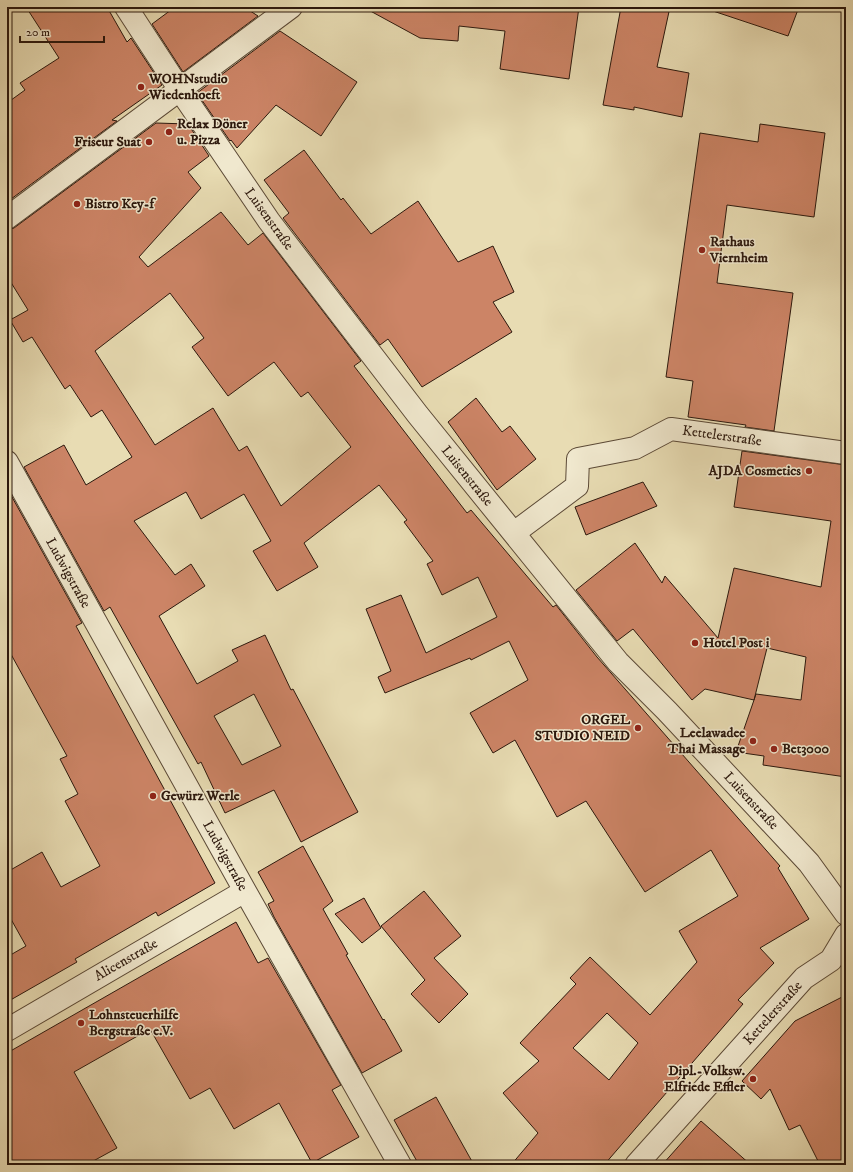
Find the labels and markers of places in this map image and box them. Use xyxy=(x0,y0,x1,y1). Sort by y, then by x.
place label: WOHNstudio Wiedenhoeft xyxy=(148,70,228,104)
marker: WOHNstudio Wiedenhoeft xyxy=(136,82,146,92)
place label: Relax Döner u. Pizza xyxy=(177,115,248,149)
marker: Relax Döner u. Pizza xyxy=(164,127,174,137)
place label: Friseur Suat xyxy=(74,133,142,151)
marker: Friseur Suat xyxy=(144,137,154,147)
place label: Bistro Key-f xyxy=(85,195,156,213)
marker: Bistro Key-f xyxy=(72,199,82,209)
place label: Rathaus Viernheim xyxy=(709,233,768,267)
marker: Rathaus Viernheim xyxy=(697,245,707,255)
place label: AJDA Cosmetics xyxy=(708,462,801,480)
marker: AJDA Cosmetics xyxy=(804,466,814,476)
place label: Hotel Post i xyxy=(703,634,770,652)
marker: Hotel Post i xyxy=(690,638,700,648)
place label: ORGEL STUDIO NEID xyxy=(535,711,631,745)
marker: ORGEL STUDIO NEID xyxy=(633,723,643,733)
place label: Leelawadee Thai Massage xyxy=(667,724,745,758)
marker: Leelawadee Thai Massage xyxy=(748,736,758,746)
place label: Bet3000 xyxy=(782,740,829,758)
marker: Bet3000 xyxy=(769,744,779,754)
place label: Gewürz Werle xyxy=(161,787,240,805)
marker: Gewürz Werle xyxy=(148,791,158,801)
place label: Lohnsteuerhilfe Bergstraße e.V. xyxy=(89,1006,179,1040)
marker: Lohnsteuerhilfe Bergstraße e.V. xyxy=(76,1018,86,1028)
place label: Dipl.-Volksw. Elfriede Effler xyxy=(664,1062,746,1096)
marker: Dipl.-Volksw. Elfriede Effler xyxy=(748,1074,758,1084)

